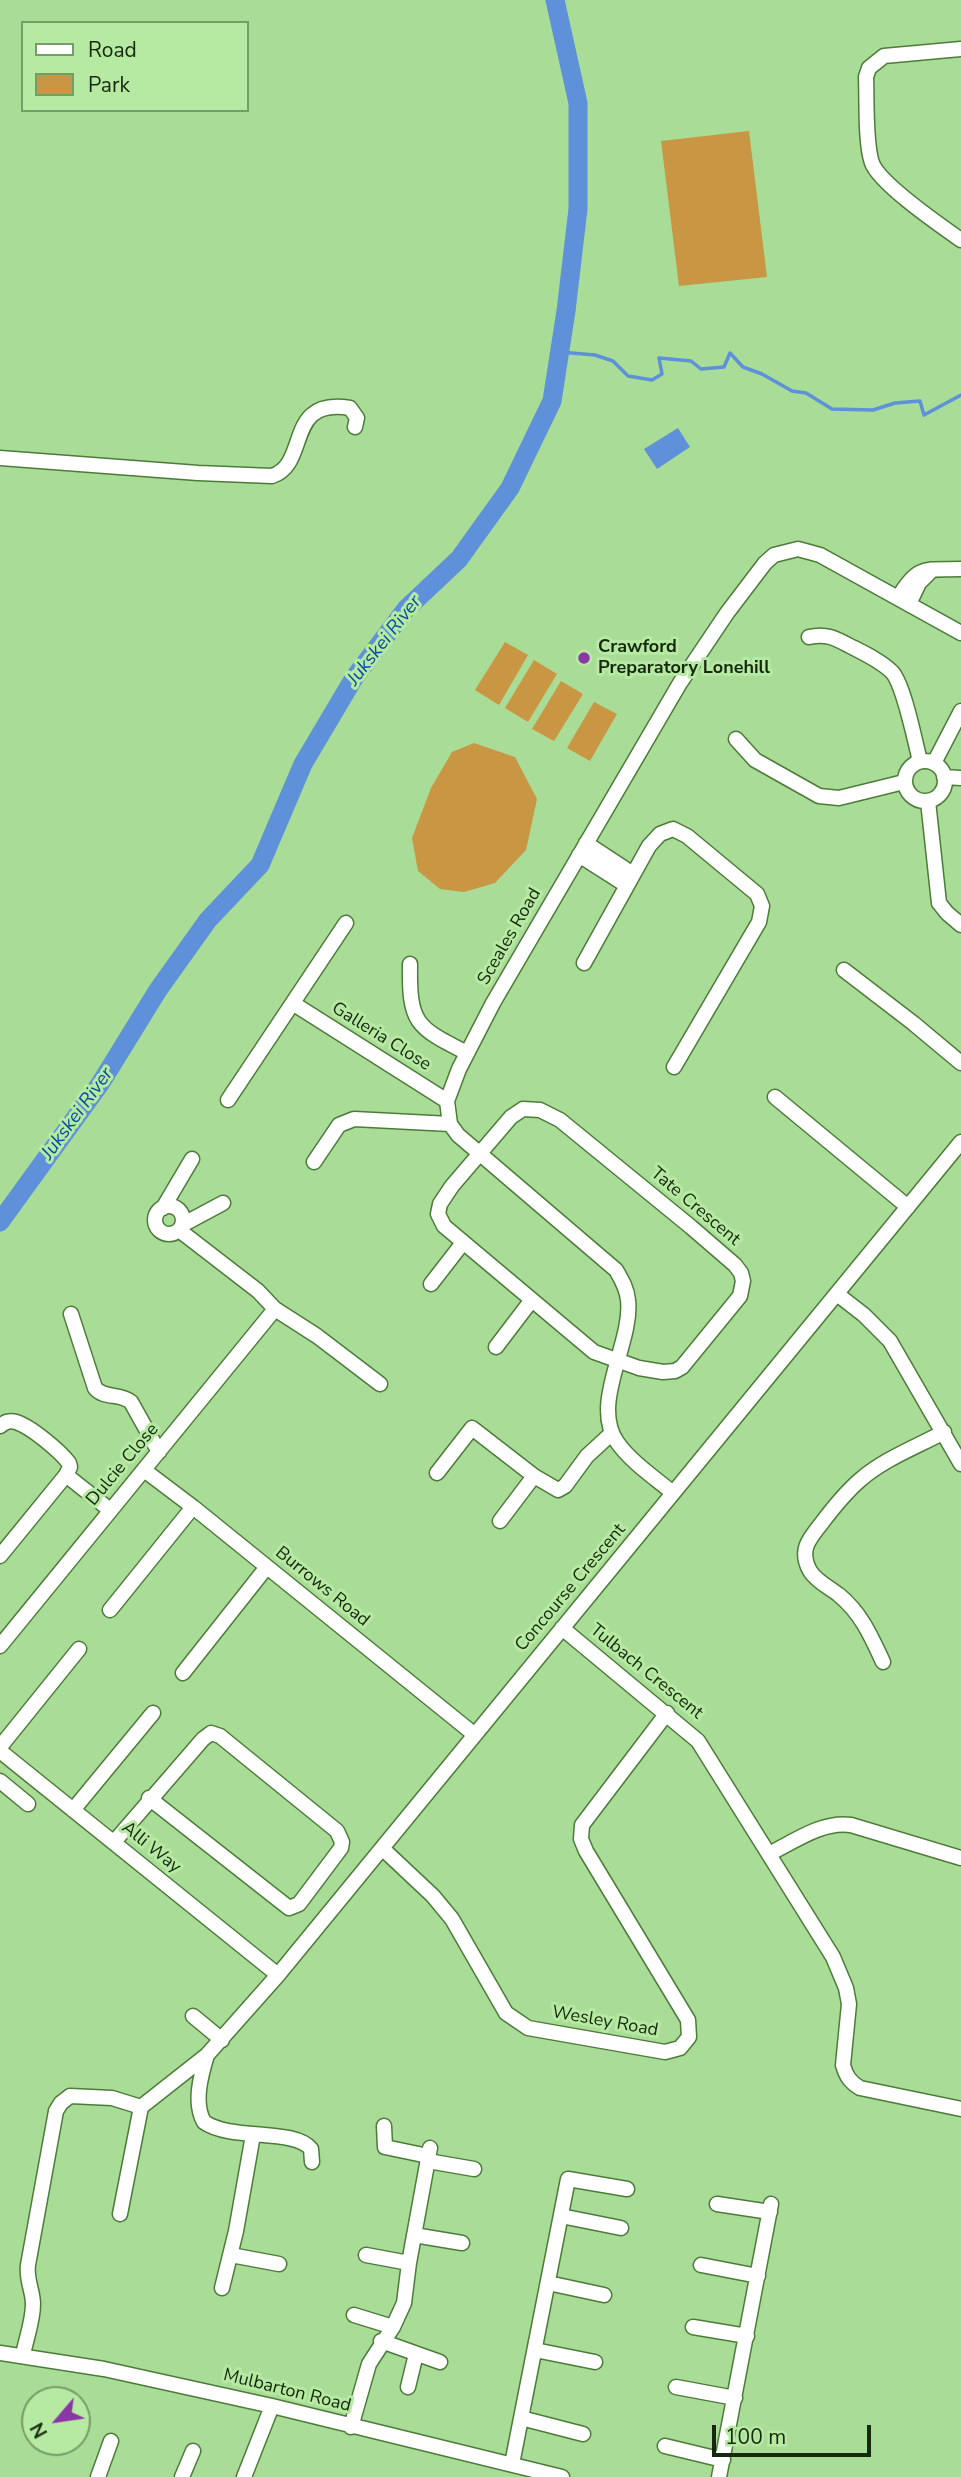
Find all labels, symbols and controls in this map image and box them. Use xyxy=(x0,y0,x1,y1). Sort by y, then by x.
legend xyxy=(21,21,248,112)
text: Road xyxy=(88,36,137,64)
text: Park xyxy=(88,71,130,99)
water label: Jukskei River xyxy=(343,592,427,690)
place label: Crawford Preparatory Lonehill xyxy=(598,637,770,680)
marker: Crawford Preparatory Lonehill xyxy=(576,650,592,666)
street label: Sceales Road xyxy=(474,885,546,989)
street label: Galleria Close xyxy=(327,998,435,1076)
water label: Jukskei River xyxy=(37,1064,119,1164)
street label: Tate Crescent xyxy=(646,1163,744,1251)
street label: Dulcie Close xyxy=(82,1419,164,1511)
street label: Concourse Crescent xyxy=(511,1520,631,1656)
street label: Burrows Road xyxy=(271,1542,373,1632)
street label: Tulbach Crescent xyxy=(585,1620,707,1724)
street label: Alli Way xyxy=(117,1818,185,1878)
street label: Wesley Road xyxy=(550,2002,660,2042)
street label: Mulbarton Road xyxy=(221,2365,353,2417)
north arrow xyxy=(21,2386,91,2456)
scale bar xyxy=(716,2410,875,2454)
text: N xyxy=(25,2418,54,2443)
text: 100 m xyxy=(725,2423,786,2451)

